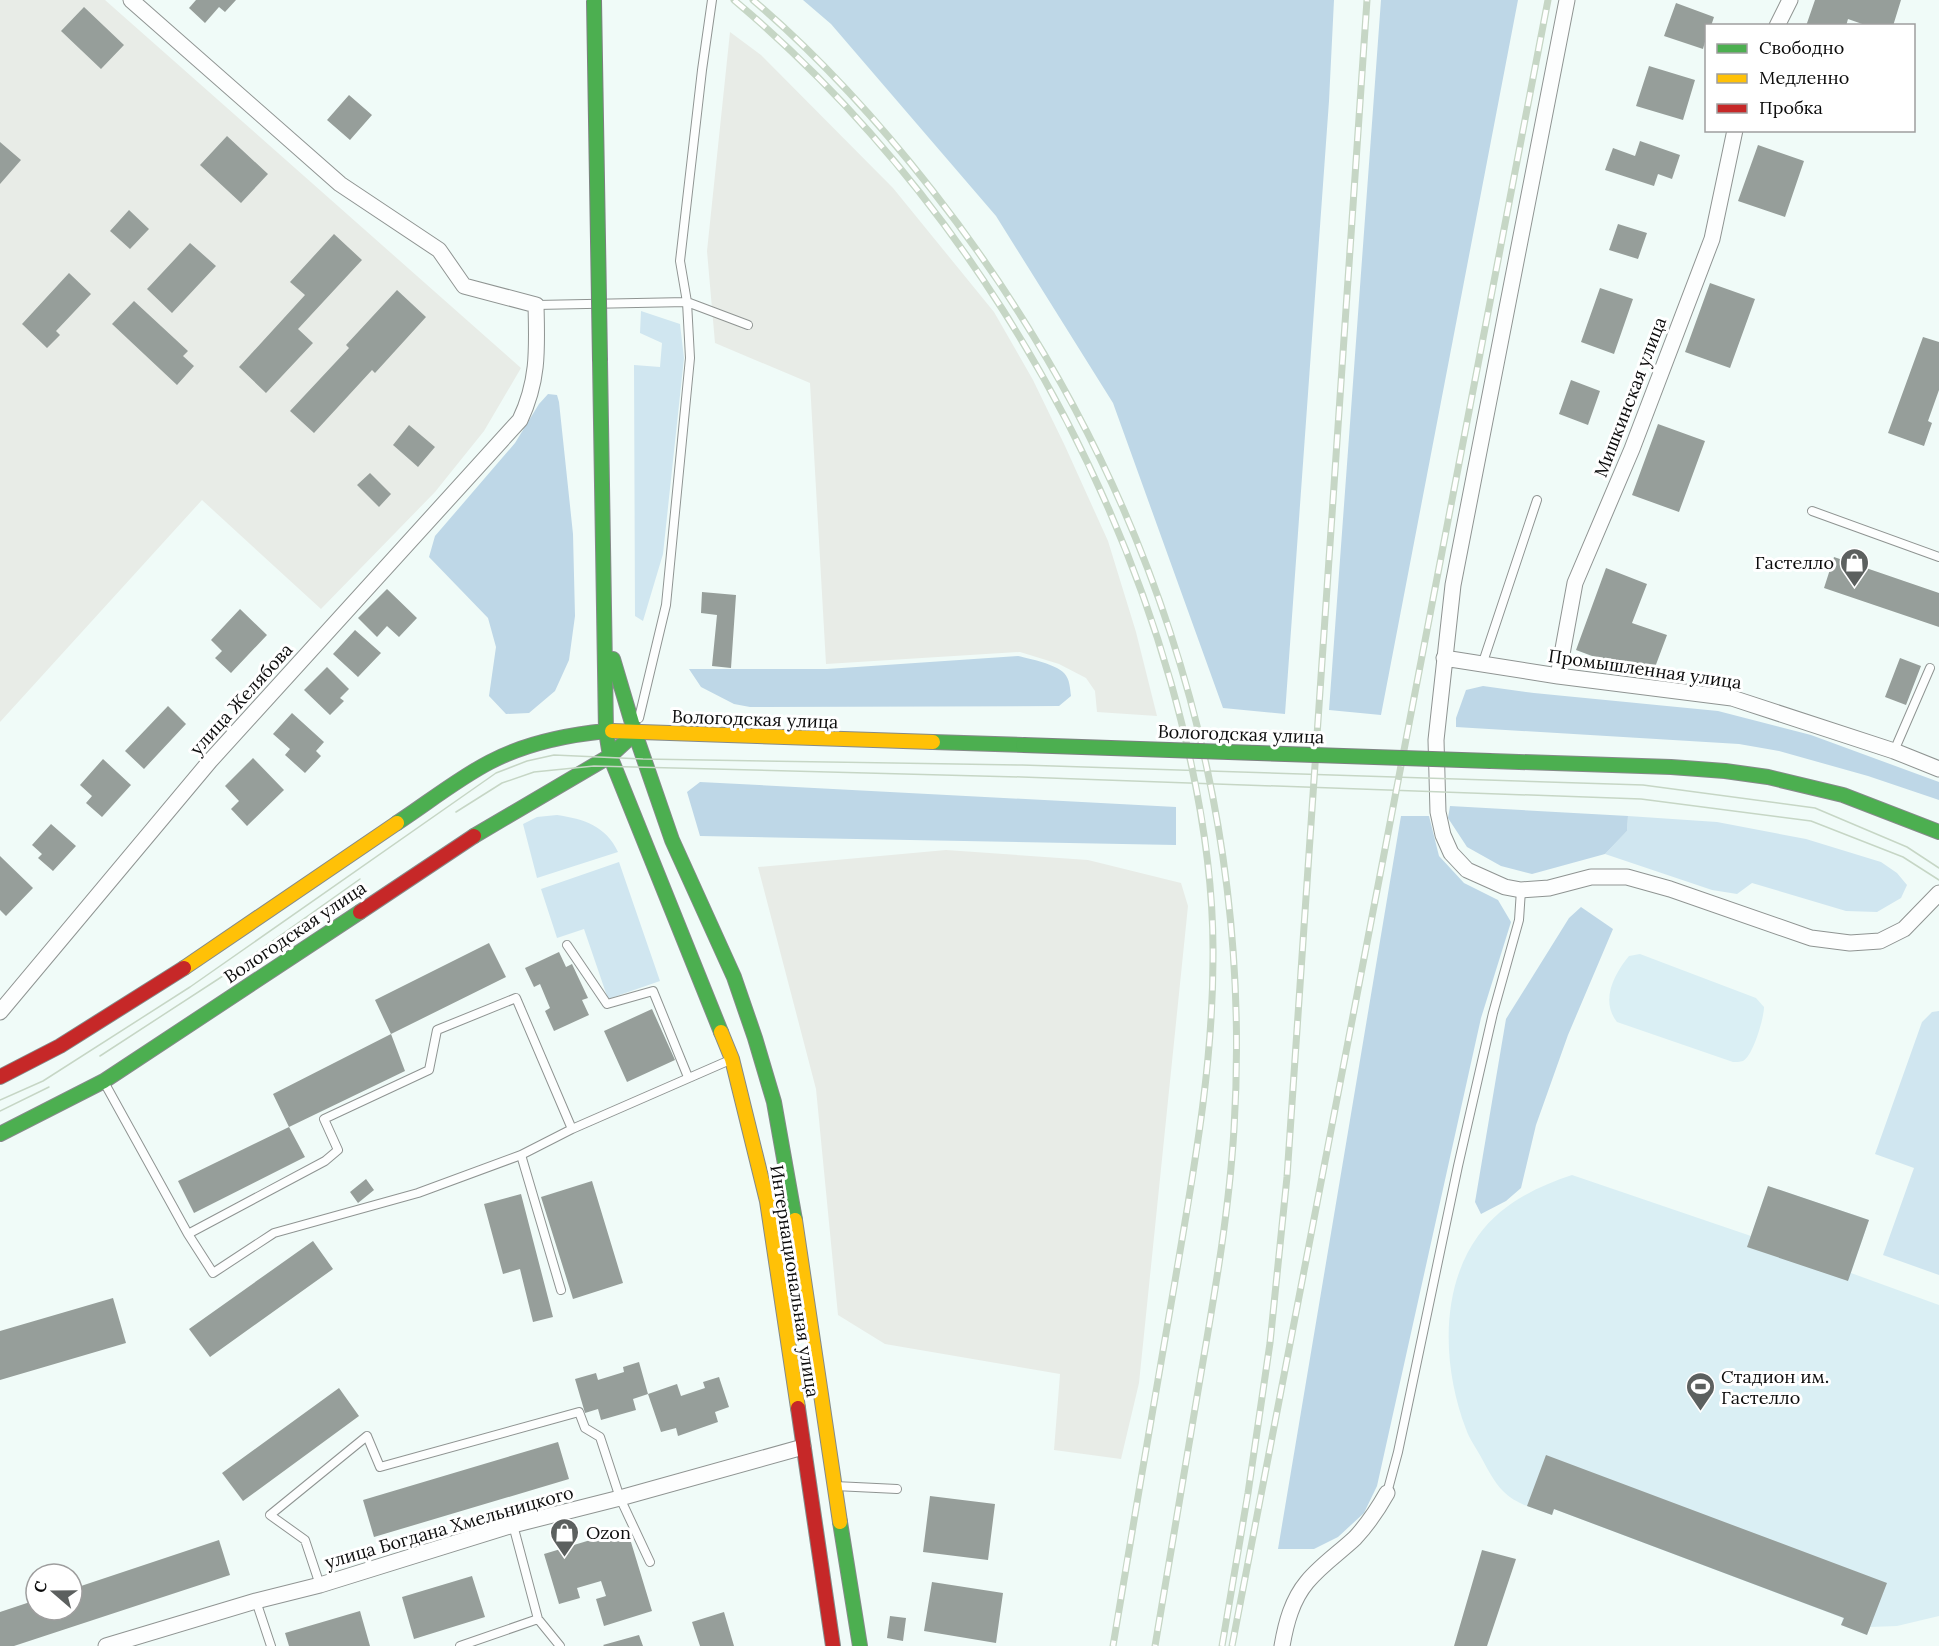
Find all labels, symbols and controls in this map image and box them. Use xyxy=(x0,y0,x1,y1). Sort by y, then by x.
legend xyxy=(1705,24,1915,132)
text: Свободно xyxy=(1759,36,1844,59)
text: Медленно xyxy=(1759,66,1849,89)
text: Пробка xyxy=(1759,96,1823,119)
street label: Мишкинская улица xyxy=(1589,314,1671,480)
shop icon: Гастелло xyxy=(1839,546,1871,588)
place label: Гастелло xyxy=(1755,551,1834,574)
street label: улица Желябова xyxy=(185,638,297,760)
street label: Промышленная улица xyxy=(1547,644,1743,694)
street label: Вологодская улица xyxy=(671,705,839,733)
street label: Вологодская улица xyxy=(1157,720,1325,748)
street label: Вологодская улица xyxy=(219,876,371,988)
street label: Интернациональная улица xyxy=(765,1163,825,1399)
place label: Стадион им. Гастелло xyxy=(1721,1365,1829,1409)
sports icon: Стадион им. Гастелло xyxy=(1684,1370,1716,1412)
street label: улица Богдана Хмельницкого xyxy=(322,1480,576,1574)
shop icon: Ozon xyxy=(549,1516,581,1558)
place label: Ozon xyxy=(586,1521,631,1544)
north arrow xyxy=(24,1562,84,1622)
text: С xyxy=(29,1578,51,1595)

